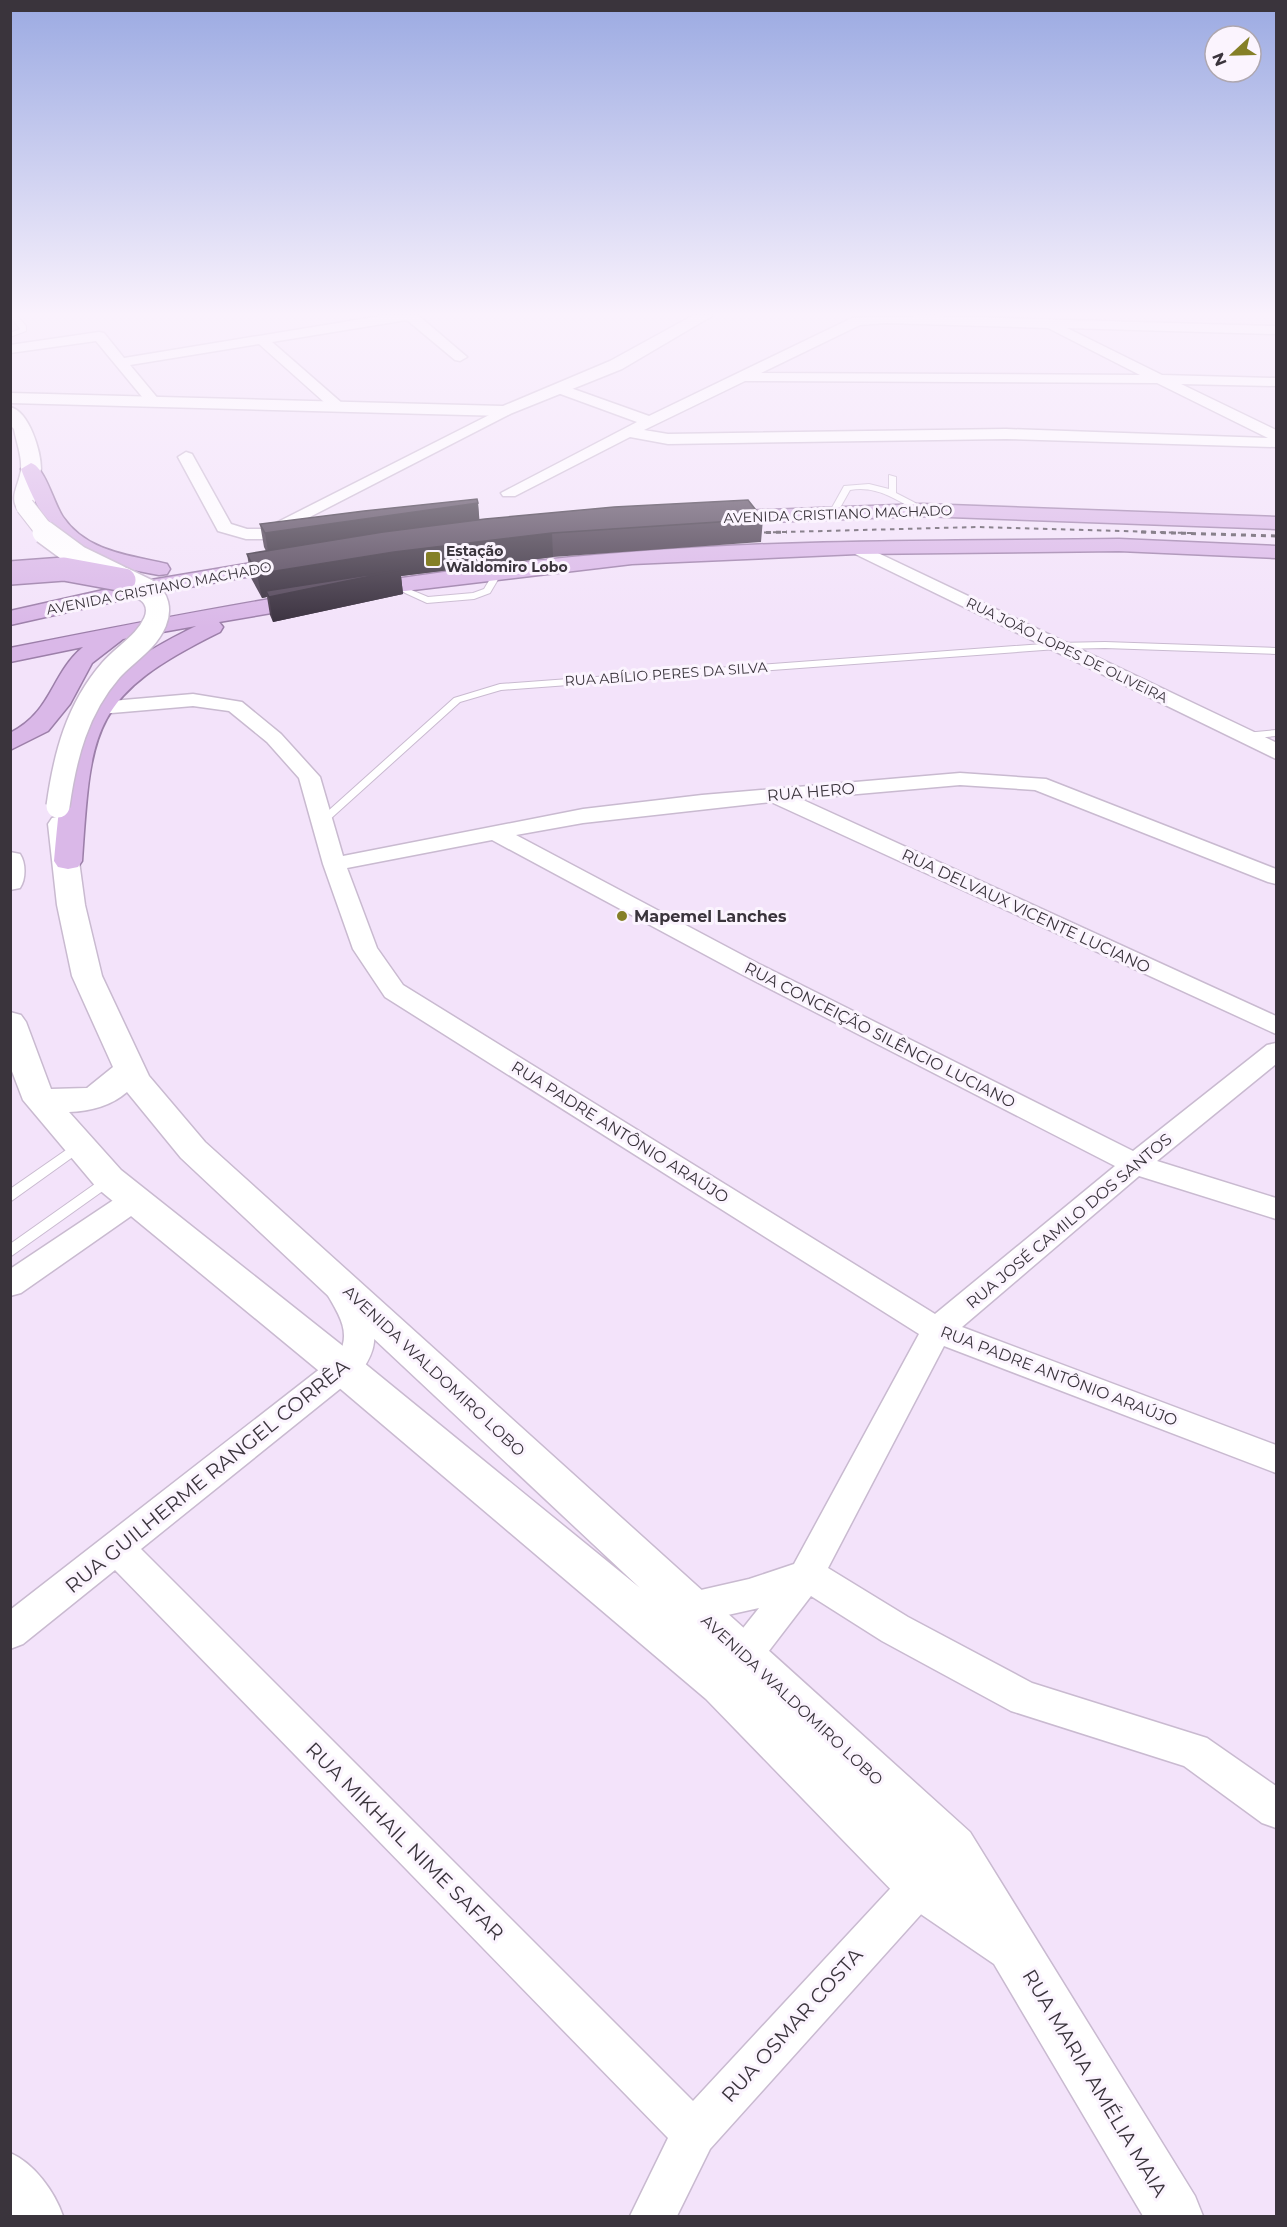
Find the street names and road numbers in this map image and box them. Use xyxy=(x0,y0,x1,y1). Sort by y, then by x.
street label: AVENIDA CRISTIANO MACHADO xyxy=(723,501,953,527)
street label: AVENIDA CRISTIANO MACHADO xyxy=(45,557,273,619)
street label: RUA JOÃO LOPES DE OLIVEIRA xyxy=(963,593,1172,707)
street label: RUA ABÍLIO PERES DA SILVA xyxy=(564,658,769,690)
street label: RUA HERO xyxy=(766,779,856,805)
street label: RUA DELVAUX VICENTE LUCIANO xyxy=(899,845,1153,977)
street label: RUA CONCEIÇÃO SILÊNCIO LUCIANO xyxy=(741,958,1019,1112)
street label: RUA PADRE ANTÔNIO ARAÚJO xyxy=(508,1057,732,1207)
street label: RUA JOSÉ CAMILO DOS SANTOS xyxy=(962,1129,1176,1313)
street label: AVENIDA WALDOMIRO LOBO xyxy=(339,1282,529,1460)
street label: RUA PADRE ANTÔNIO ARAÚJO xyxy=(938,1322,1180,1430)
street label: RUA GUILHERME RANGEL CORRÊA xyxy=(60,1354,354,1598)
street label: AVENIDA WALDOMIRO LOBO xyxy=(697,1611,887,1789)
street label: RUA MIKHAIL NIME SAFAR xyxy=(301,1737,509,1945)
street label: RUA OSMAR COSTA xyxy=(716,1942,868,2107)
street label: RUA MARIA AMÉLIA MAIA xyxy=(1017,1965,1173,2202)

